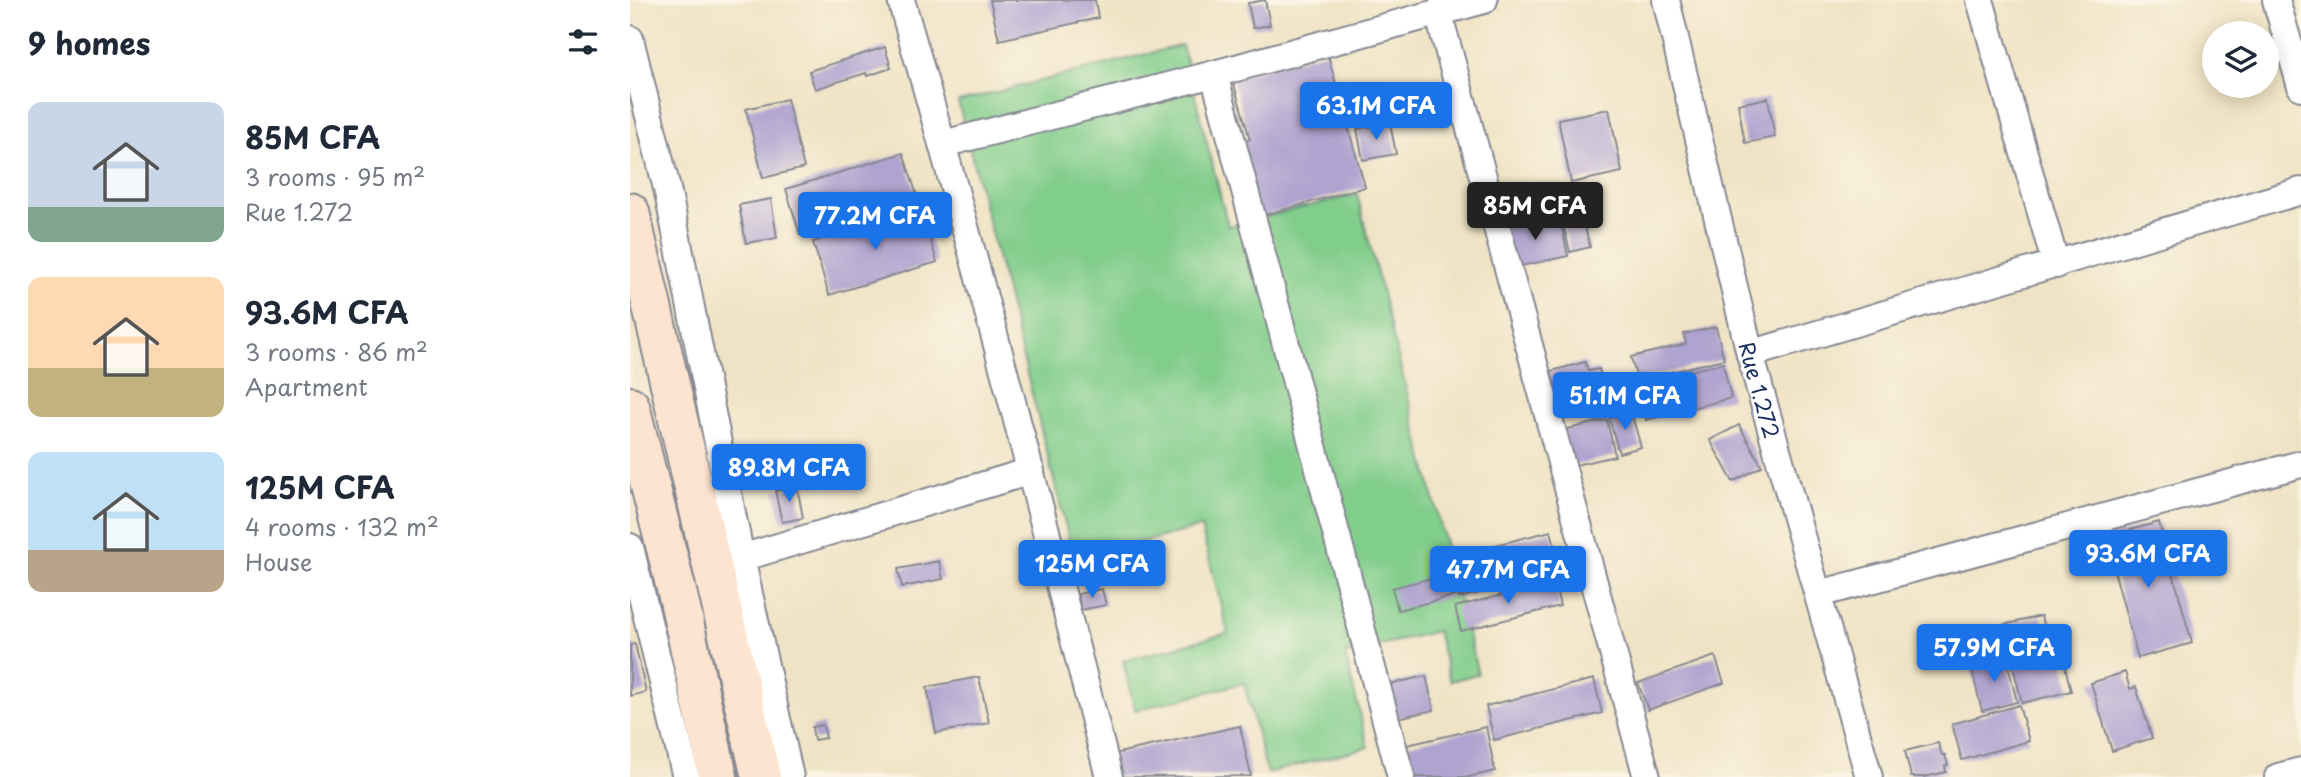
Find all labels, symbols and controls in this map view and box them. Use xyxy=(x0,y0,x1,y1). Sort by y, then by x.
text: 9 homes xyxy=(28,20,150,65)
map controls xyxy=(2202,21,2279,98)
button: layers xyxy=(2202,21,2279,98)
icon: filters xyxy=(564,23,602,61)
pin: 63.1M CFA xyxy=(1296,82,1456,142)
text: 63.1M CFA xyxy=(1316,87,1436,122)
text: 85M CFA xyxy=(245,114,380,159)
icon: home xyxy=(84,130,168,214)
text: 3 rooms · 95 m² xyxy=(245,159,425,194)
pin: 85M CFA xyxy=(1470,182,1600,242)
text: 85M CFA xyxy=(1483,187,1587,222)
pin: 77.2M CFA xyxy=(795,192,955,252)
text: Rue 1.272 xyxy=(245,194,353,229)
text: 77.2M CFA xyxy=(814,197,936,232)
text: 93.6M CFA xyxy=(245,289,409,334)
icon: home xyxy=(84,305,168,389)
text: 3 rooms · 86 m² xyxy=(245,334,428,369)
street label: Rue 1.272 xyxy=(1732,338,1789,442)
text: Apartment xyxy=(245,369,368,404)
pin: 51.1M CFA xyxy=(1545,372,1705,432)
text: 51.1M CFA xyxy=(1569,377,1681,412)
pin: 89.8M CFA xyxy=(709,444,869,504)
text: 89.8M CFA xyxy=(728,449,850,484)
text: 125M CFA xyxy=(245,464,395,509)
icon: home xyxy=(84,480,168,564)
text: 4 rooms · 132 m² xyxy=(245,509,439,544)
pin: 93.6M CFA xyxy=(2068,530,2228,590)
text: 93.6M CFA xyxy=(2085,535,2211,570)
pin: 125M CFA xyxy=(1020,540,1164,600)
text: House xyxy=(245,544,312,579)
text: 125M CFA xyxy=(1035,545,1149,580)
pin: 47.7M CFA xyxy=(1428,546,1588,606)
text: 47.7M CFA xyxy=(1446,551,1570,586)
pin: 57.9M CFA xyxy=(1914,624,2074,684)
text: 57.9M CFA xyxy=(1933,629,2055,664)

